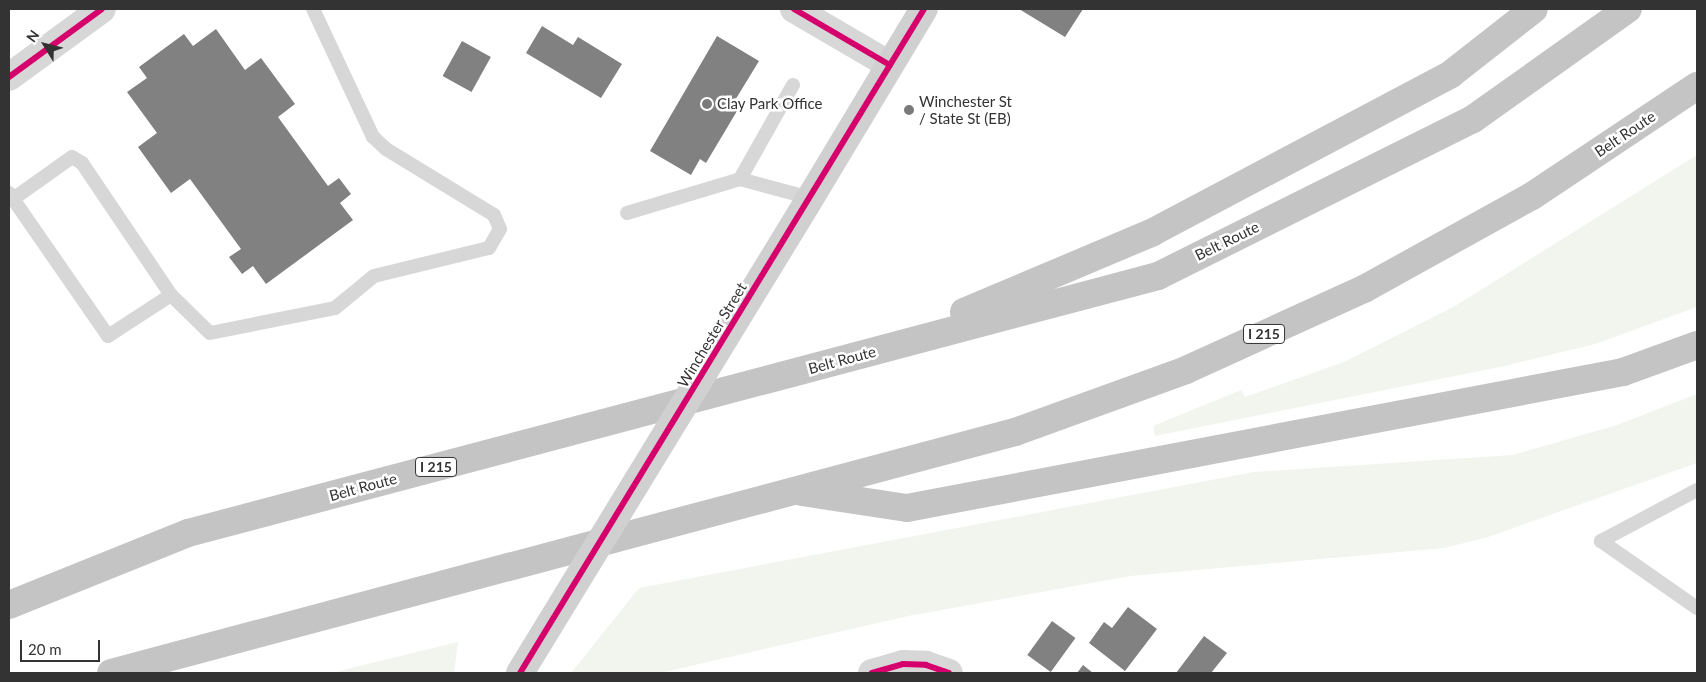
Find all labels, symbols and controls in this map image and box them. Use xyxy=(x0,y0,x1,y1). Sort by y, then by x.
north arrow xyxy=(20,20,70,70)
text: N xyxy=(22,27,43,45)
place label: Winchester St / State St (EB) xyxy=(919,92,1012,127)
place label: Clay Park Office xyxy=(717,95,823,113)
marker: Clay Park Office xyxy=(701,98,713,110)
marker: Winchester St / State St (EB) xyxy=(903,104,915,116)
street label: Belt Route xyxy=(1591,107,1659,161)
street label: Belt Route xyxy=(1192,218,1262,264)
street label: Winchester Street xyxy=(674,279,750,391)
road number: I 215 xyxy=(1243,322,1285,346)
street label: Belt Route xyxy=(806,342,878,378)
road number: I 215 xyxy=(415,456,457,478)
street label: Belt Route xyxy=(327,469,399,505)
scale bar xyxy=(22,630,102,662)
text: 20 m xyxy=(28,640,62,658)

